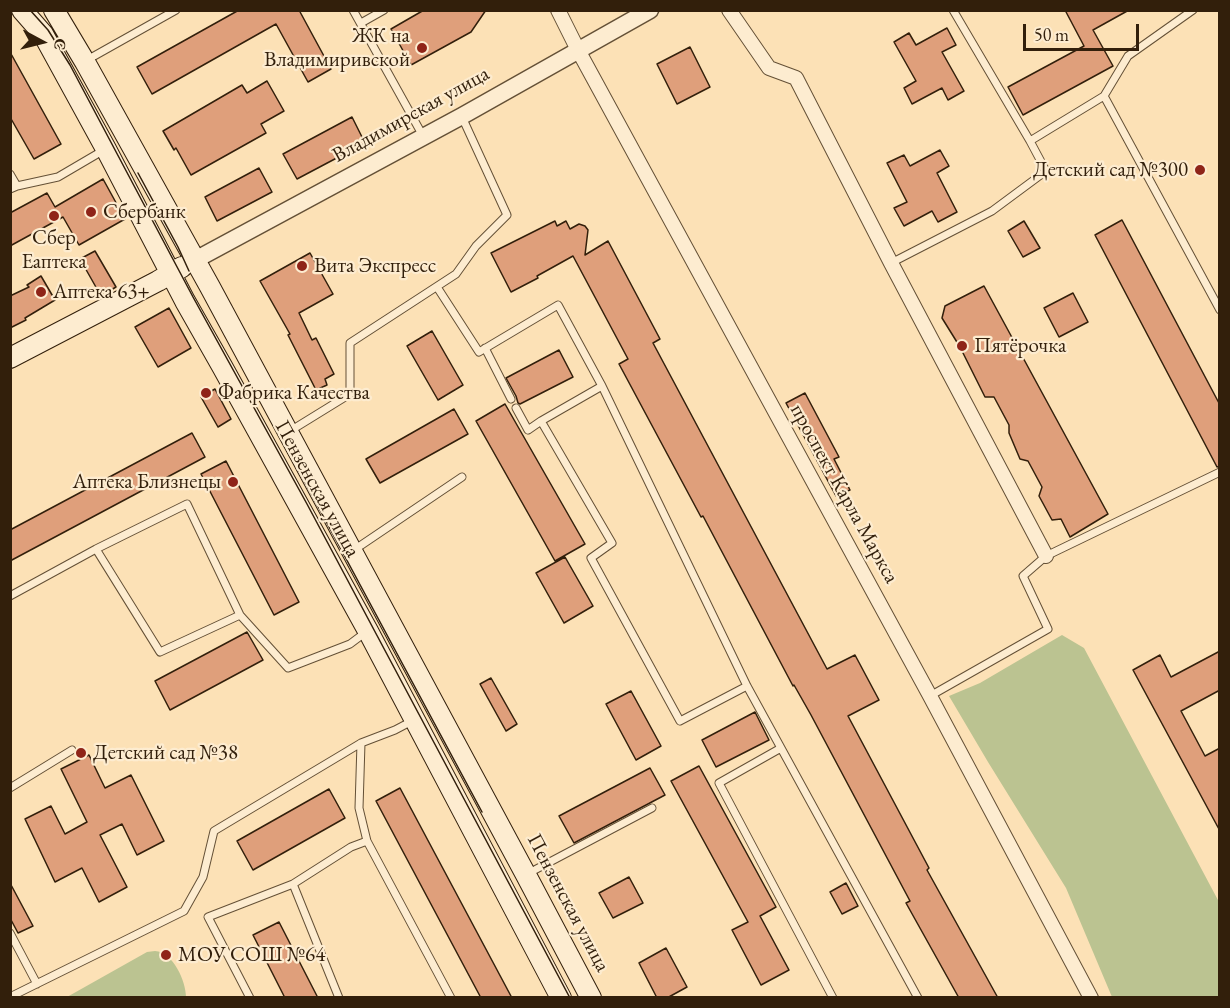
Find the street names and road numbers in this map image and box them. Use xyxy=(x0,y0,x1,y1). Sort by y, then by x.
street label: Владимирская улица xyxy=(328,61,494,169)
street label: проспект Карла Маркса xyxy=(784,400,904,588)
street label: Пензенская улица xyxy=(269,416,365,562)
street label: Пензенская улица xyxy=(521,830,615,976)

